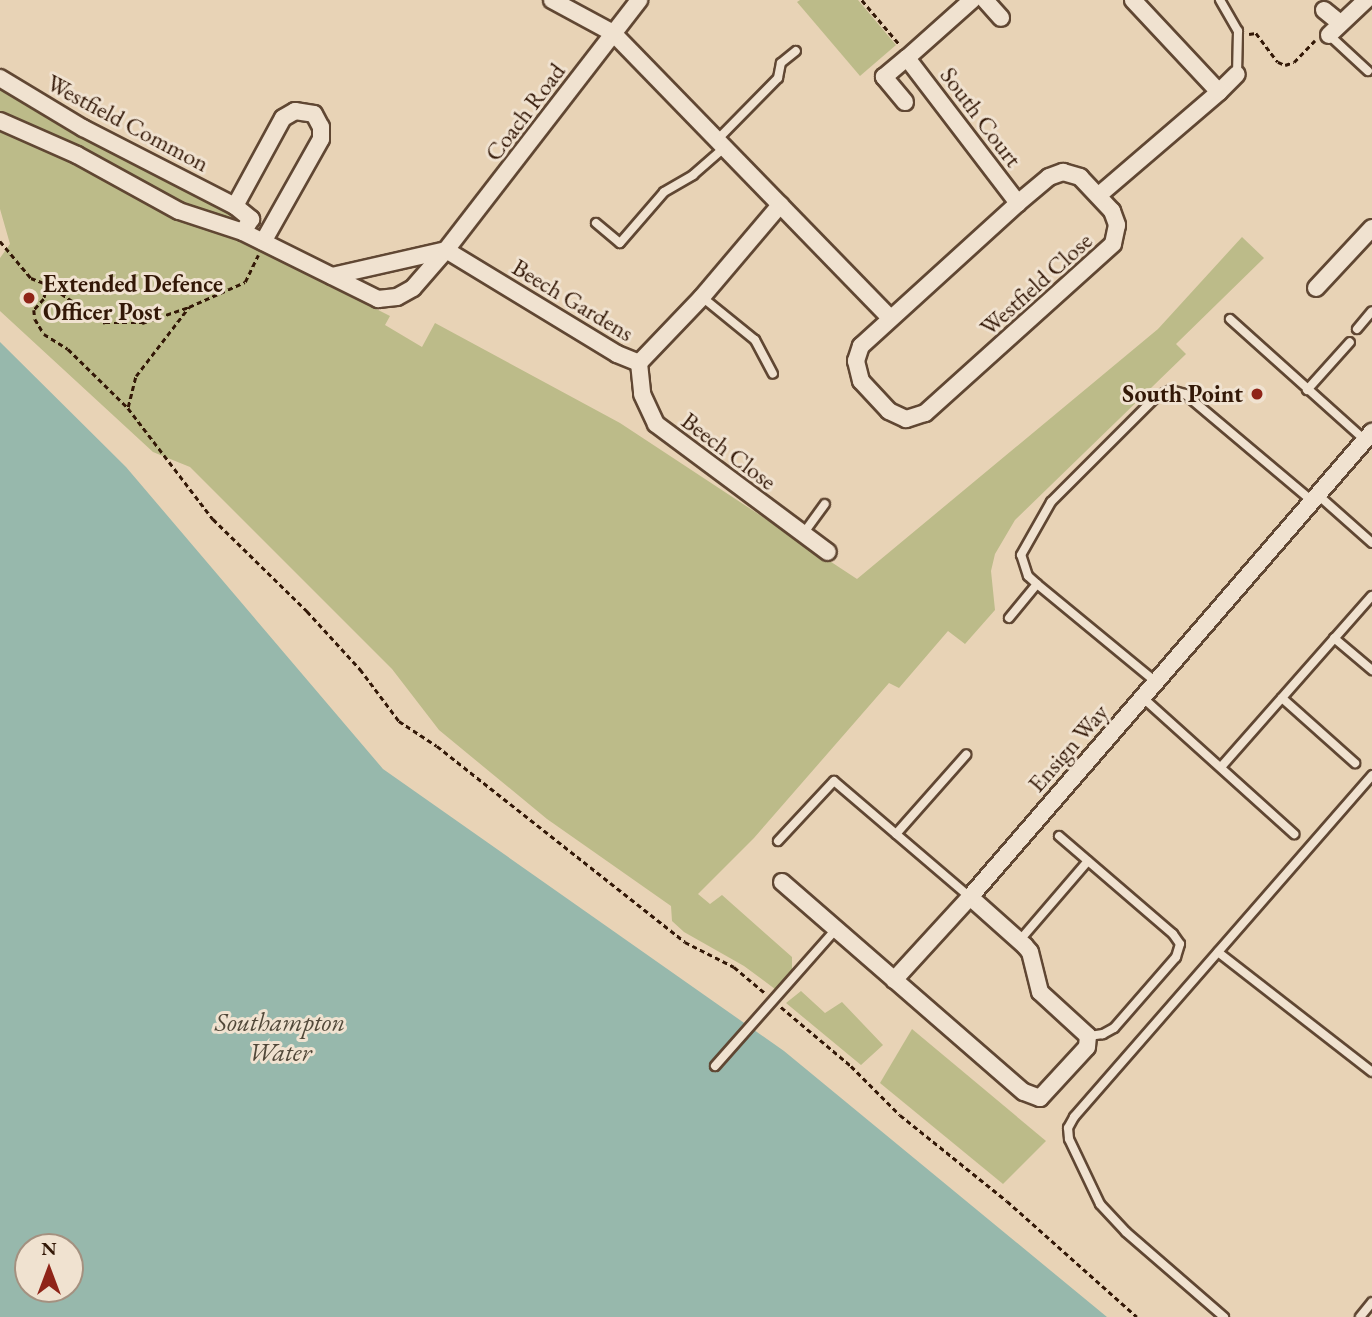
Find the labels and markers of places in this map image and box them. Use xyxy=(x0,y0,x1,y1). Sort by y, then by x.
place label: Extended Defence Officer Post xyxy=(43,270,223,326)
marker: Extended Defence Officer Post xyxy=(21,290,37,306)
place label: South Point xyxy=(1122,380,1243,408)
marker: South Point xyxy=(1249,386,1265,402)

